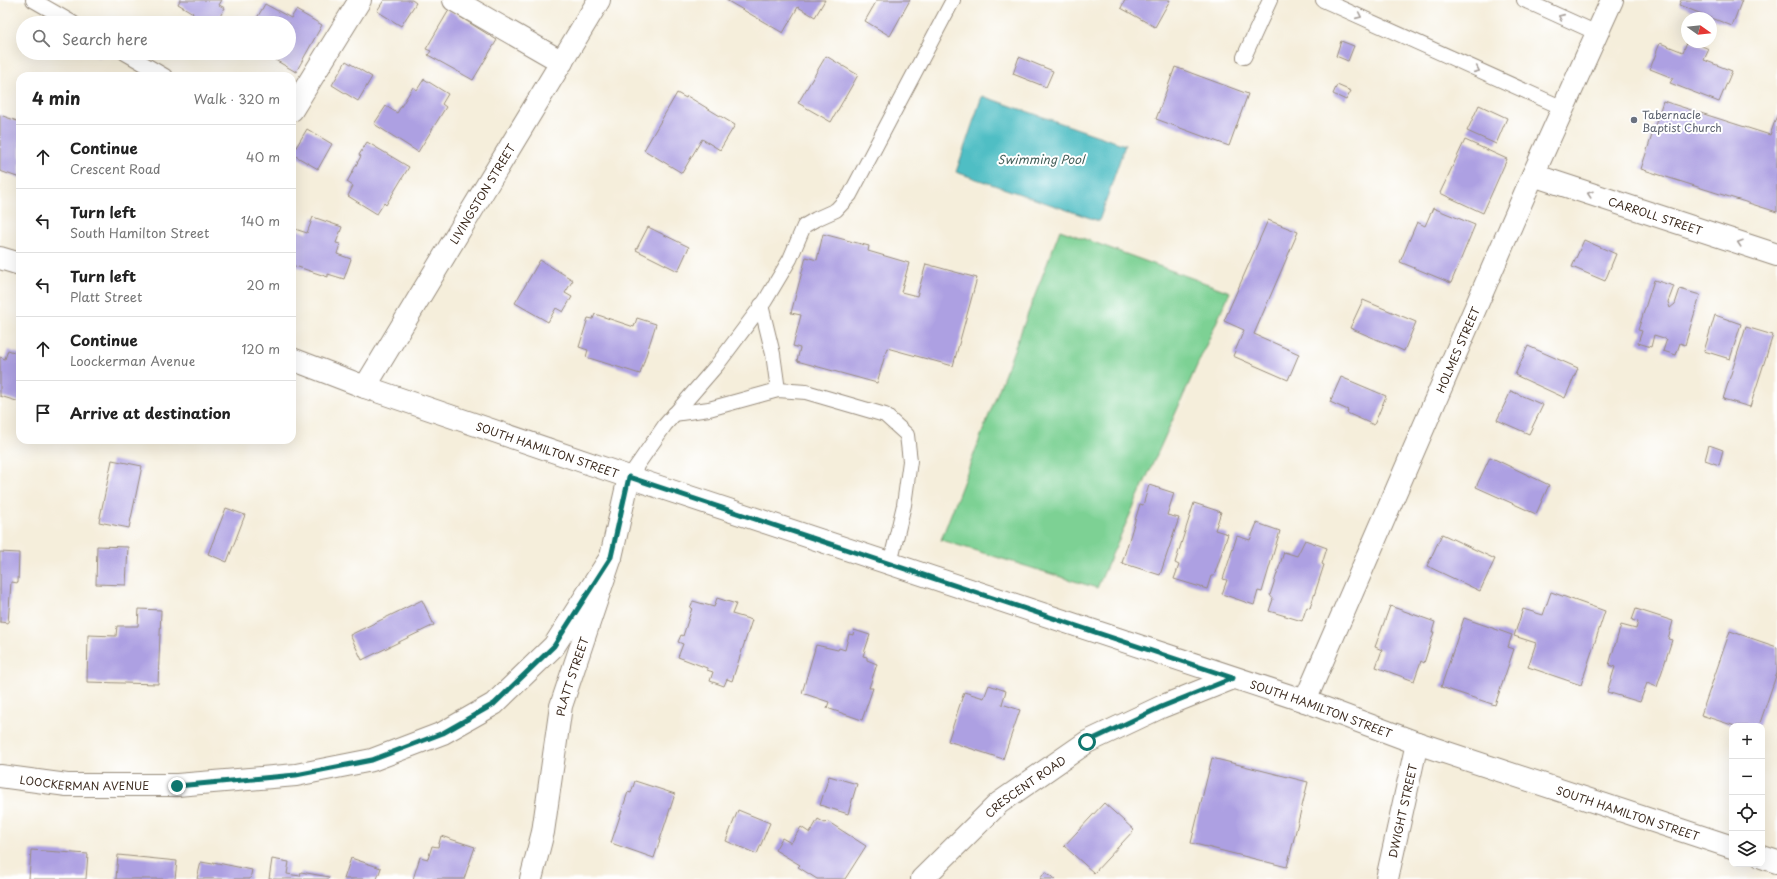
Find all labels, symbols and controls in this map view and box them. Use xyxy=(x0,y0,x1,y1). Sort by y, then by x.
one-way arrow xyxy=(1355,11,1362,19)
north arrow xyxy=(1681,12,1717,48)
one-way arrow xyxy=(1558,14,1566,22)
search box xyxy=(16,16,296,60)
icon: search xyxy=(30,27,52,49)
text: Search here xyxy=(62,27,148,50)
one-way arrow xyxy=(1474,65,1481,73)
text: 4 min xyxy=(32,85,80,111)
text: Walk · 320 m xyxy=(194,89,280,108)
place label: Tabernacle Baptist Church xyxy=(1642,106,1722,136)
marker: Tabernacle Baptist Church xyxy=(1629,115,1639,125)
text: Continue xyxy=(70,136,138,159)
street label: LIVINGSTON STREET xyxy=(445,140,519,247)
icon: ahead xyxy=(32,146,54,168)
text: 40 m xyxy=(246,147,280,166)
water label: Swimming Pool xyxy=(998,150,1086,168)
text: Crescent Road xyxy=(70,159,161,178)
one-way arrow xyxy=(1586,190,1593,199)
street label: CARROLL STREET xyxy=(1606,192,1705,239)
text: Turn left xyxy=(70,200,136,223)
icon: left xyxy=(32,210,54,232)
text: 140 m xyxy=(241,211,280,230)
text: South Hamilton Street xyxy=(70,223,209,242)
one-way arrow xyxy=(1737,239,1744,248)
text: Turn left xyxy=(70,264,136,287)
icon: left xyxy=(32,274,54,296)
text: 20 m xyxy=(246,275,280,294)
text: Platt Street xyxy=(70,287,142,306)
street label: HOLMES STREET xyxy=(1431,303,1484,395)
text: Continue xyxy=(70,328,138,351)
icon: ahead xyxy=(32,338,54,360)
text: 120 m xyxy=(241,339,280,358)
text: Loockerman Avenue xyxy=(70,351,195,370)
text: Arrive at destination xyxy=(70,401,231,424)
icon: arrive xyxy=(32,402,54,424)
street label: SOUTH HAMILTON STREET xyxy=(474,417,622,482)
street label: PLATT STREET xyxy=(551,634,592,717)
street label: SOUTH HAMILTON STREET xyxy=(1248,675,1395,742)
map controls xyxy=(1729,723,1765,867)
button: + xyxy=(1729,723,1765,759)
route start xyxy=(1078,733,1096,751)
street label: CRESCENT ROAD xyxy=(981,751,1069,821)
button: − xyxy=(1729,759,1765,795)
street label: DWIGHT STREET xyxy=(1383,761,1421,859)
street label: LOOCKERMAN AVENUE xyxy=(19,770,149,794)
route end xyxy=(168,777,186,795)
street label: SOUTH HAMILTON STREET xyxy=(1554,781,1702,844)
button: locate xyxy=(1729,795,1765,831)
button: layers xyxy=(1729,831,1765,867)

